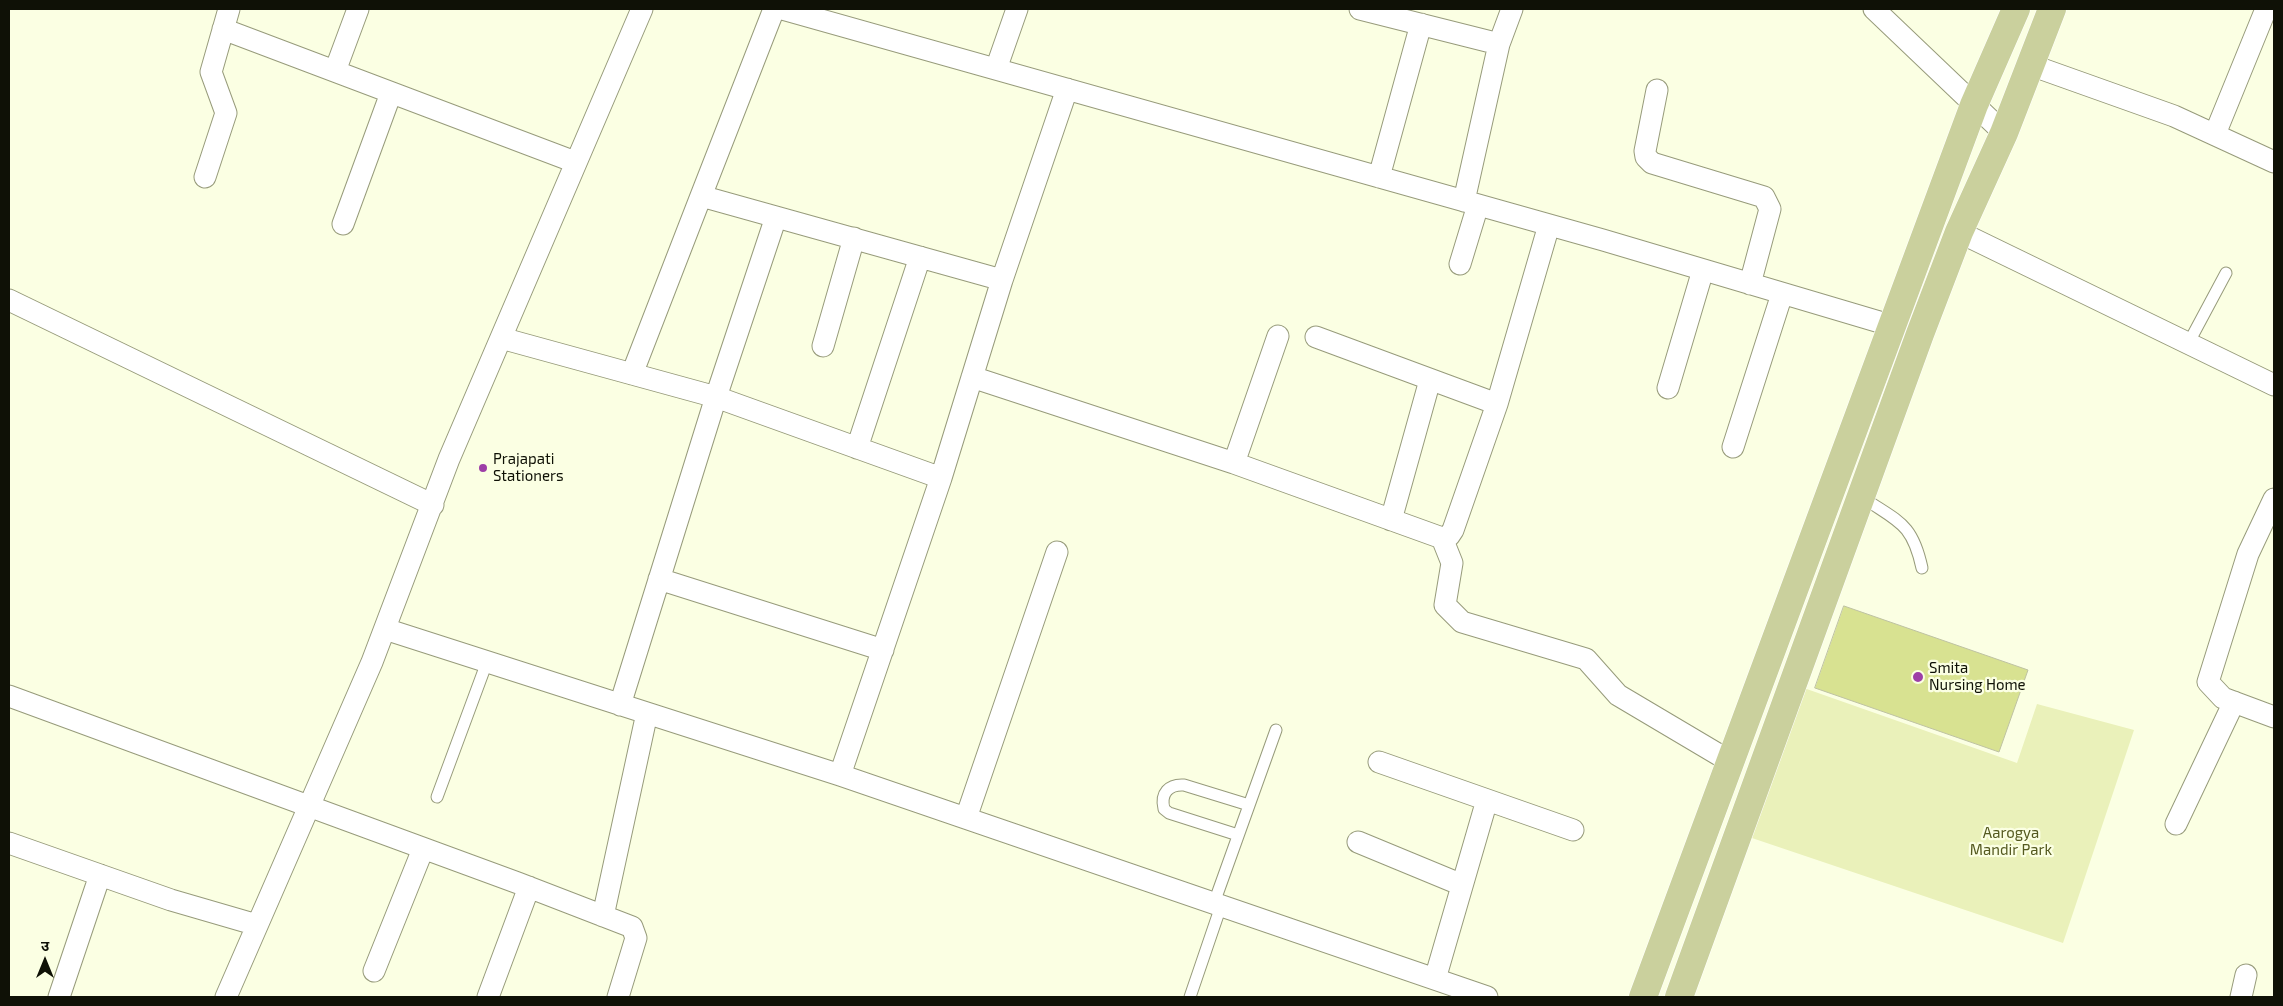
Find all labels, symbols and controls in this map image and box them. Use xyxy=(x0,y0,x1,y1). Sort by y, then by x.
place label: Prajapati Stationers xyxy=(493,450,564,485)
marker: Prajapati Stationers xyxy=(477,462,489,474)
place label: Smita Nursing Home xyxy=(1929,659,2026,694)
marker: Smita Nursing Home xyxy=(1911,670,1925,684)
park label: Aarogya Mandir Park xyxy=(1970,824,2052,859)
north arrow xyxy=(20,936,70,986)
text: उ xyxy=(41,937,49,954)

